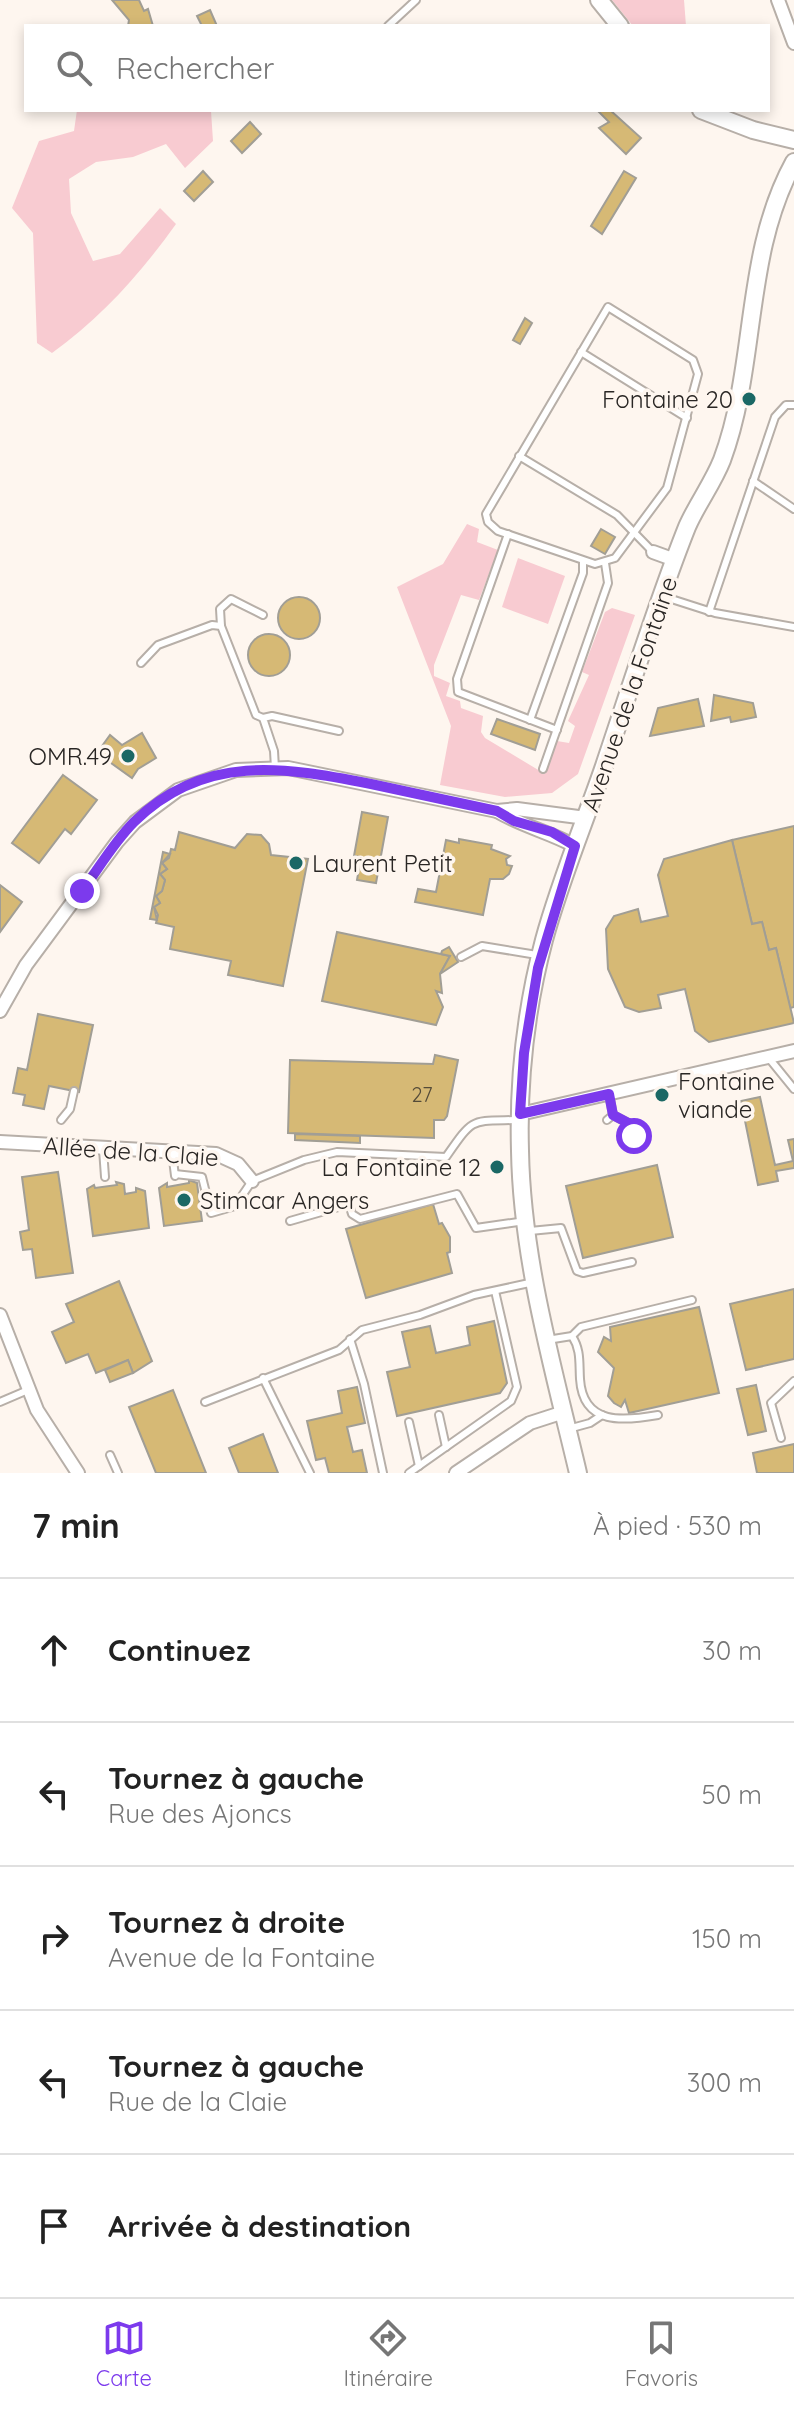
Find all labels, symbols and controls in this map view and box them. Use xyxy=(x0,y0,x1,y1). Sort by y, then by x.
search box xyxy=(24,24,770,112)
icon: search xyxy=(52,46,96,90)
text: Rechercher xyxy=(116,49,274,87)
place label: Fontaine 20 xyxy=(602,384,733,414)
marker: Fontaine 20 xyxy=(740,390,758,408)
street label: Avenue de la Fontaine xyxy=(575,572,683,816)
place label: OMR.49 xyxy=(29,741,112,771)
marker: OMR.49 xyxy=(119,747,137,765)
place label: Laurent Petit xyxy=(312,848,453,878)
marker: Laurent Petit xyxy=(287,854,305,872)
route end xyxy=(64,873,100,909)
place label: Fontaine viande xyxy=(678,1066,775,1124)
house number: 27 xyxy=(412,1082,432,1107)
marker: Fontaine viande xyxy=(653,1086,671,1104)
route start xyxy=(616,1118,652,1154)
street label: Allée de la Claie xyxy=(42,1130,220,1172)
place label: La Fontaine 12 xyxy=(322,1152,481,1182)
marker: La Fontaine 12 xyxy=(488,1158,506,1176)
place label: Stimcar Angers xyxy=(200,1185,369,1215)
marker: Stimcar Angers xyxy=(175,1191,193,1209)
text: 7 min xyxy=(32,1504,120,1547)
text: À pied · 530 m xyxy=(593,1509,762,1542)
icon: ahead xyxy=(32,1628,76,1672)
text: Continuez xyxy=(108,1631,250,1669)
text: 30 m xyxy=(702,1634,762,1667)
text: Tournez à gauche xyxy=(108,1759,364,1797)
icon: left xyxy=(32,1772,76,1816)
text: 50 m xyxy=(702,1778,762,1811)
text: Rue des Ajoncs xyxy=(108,1797,292,1830)
text: Tournez à droite xyxy=(108,1903,345,1941)
icon: right xyxy=(32,1916,76,1960)
text: 150 m xyxy=(692,1922,762,1955)
text: Avenue de la Fontaine xyxy=(108,1941,375,1974)
text: Tournez à gauche xyxy=(108,2047,364,2085)
icon: left xyxy=(32,2060,76,2104)
text: 300 m xyxy=(687,2066,762,2099)
text: Rue de la Claie xyxy=(108,2085,287,2118)
icon: arrive xyxy=(32,2204,76,2248)
text: Arrivée à destination xyxy=(108,2207,411,2245)
tab: Carte xyxy=(96,2316,152,2392)
tab: Itinéraire xyxy=(344,2316,433,2392)
tab: Favoris xyxy=(625,2316,698,2392)

